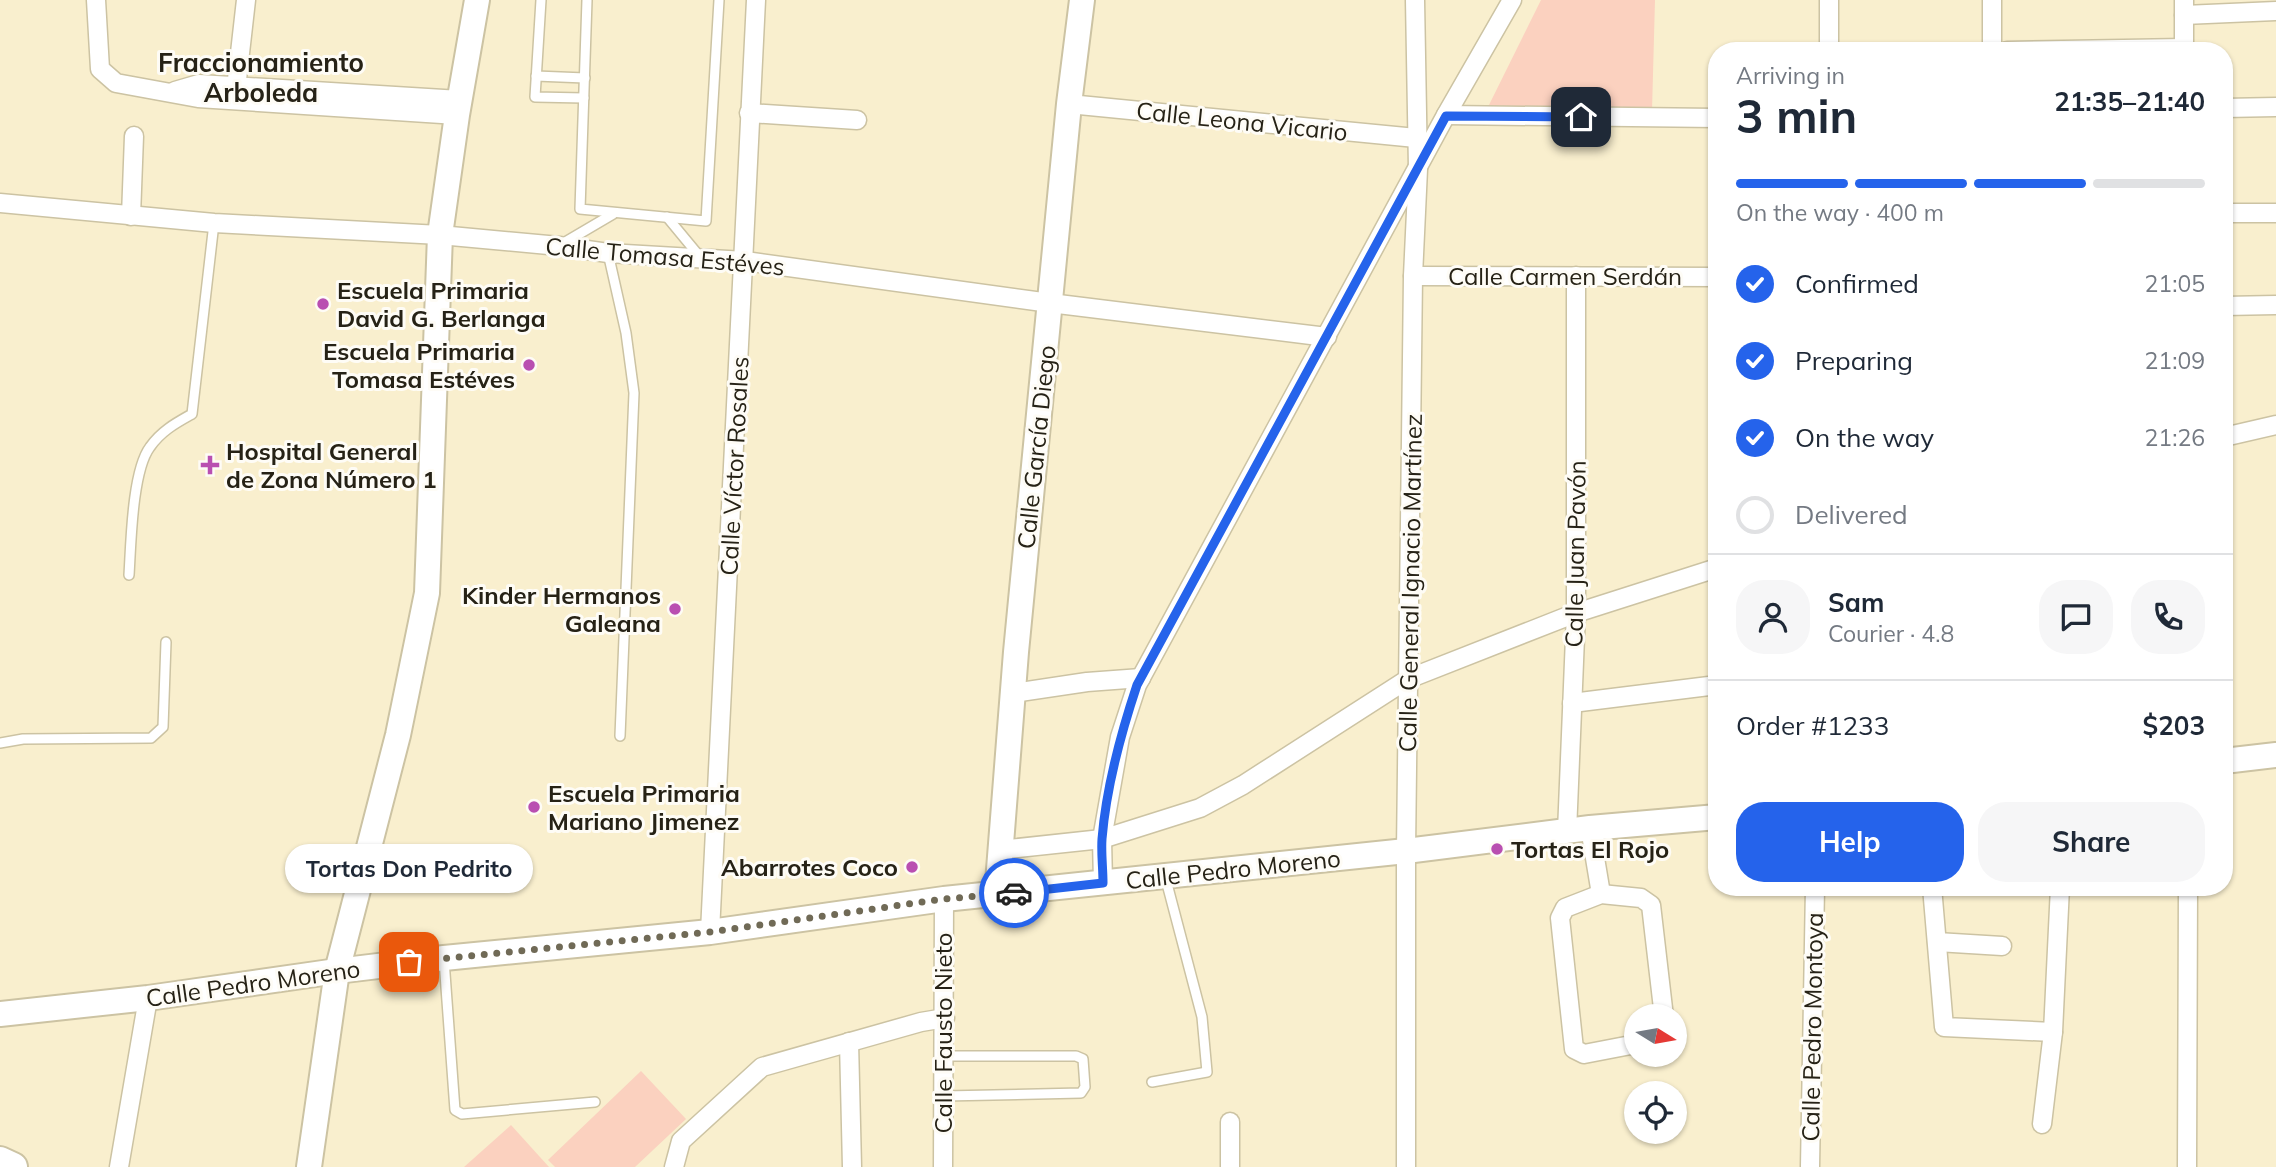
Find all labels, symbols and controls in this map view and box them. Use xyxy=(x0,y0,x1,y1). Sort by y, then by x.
district label: Fraccionamiento Arboleda xyxy=(158,46,364,109)
text: Arriving in xyxy=(1736,61,1845,90)
text: 21:35–21:40 xyxy=(2054,85,2205,118)
pin xyxy=(1551,87,1611,147)
text: 3 min xyxy=(1736,87,1857,145)
street label: Calle Leona Vicario xyxy=(1135,95,1349,147)
icon: home xyxy=(1562,98,1600,136)
text: On the way · 400 m xyxy=(1736,198,1944,227)
street label: Calle Tomasa Estéves xyxy=(544,231,786,281)
street label: Calle Carmen Serdán xyxy=(1448,261,1682,291)
icon: check xyxy=(1736,265,1774,303)
text: Confirmed xyxy=(1795,267,1919,300)
text: 21:05 xyxy=(2145,269,2205,298)
place label: Escuela Primaria David G. Berlanga xyxy=(337,275,546,333)
marker: Escuela Primaria David G. Berlanga xyxy=(315,296,331,312)
place label: Escuela Primaria Tomasa Estéves xyxy=(323,336,515,394)
icon: check xyxy=(1736,342,1774,380)
street label: Calle García Diego xyxy=(1010,344,1062,550)
text: Preparing xyxy=(1795,344,1913,377)
text: 21:09 xyxy=(2145,346,2205,375)
street label: Calle Víctor Rosales xyxy=(713,356,755,576)
marker: Escuela Primaria Tomasa Estéves xyxy=(521,357,537,373)
street label: Calle General Ignacio Martínez xyxy=(1392,413,1428,753)
icon: check xyxy=(1736,419,1774,457)
text: On the way xyxy=(1795,421,1934,454)
text: 21:26 xyxy=(2145,423,2205,452)
place label: Hospital General de Zona Número 1 xyxy=(226,436,437,494)
marker: Hospital General de Zona Número 1 xyxy=(200,455,220,475)
street label: Calle Juan Pavón xyxy=(1558,460,1592,648)
text: Delivered xyxy=(1795,498,1908,531)
place label: Kinder Hermanos Galeana xyxy=(462,580,661,638)
button: person xyxy=(1736,580,1810,654)
button: chat xyxy=(2039,580,2113,654)
button: phone xyxy=(2131,580,2205,654)
text: Sam xyxy=(1828,586,1884,619)
marker: Kinder Hermanos Galeana xyxy=(667,601,683,617)
text: Courier · 4.8 xyxy=(1828,619,1954,648)
text: Order #1233 xyxy=(1736,709,1889,742)
text: $203 xyxy=(2143,709,2205,742)
place label: Escuela Primaria Mariano Jimenez xyxy=(548,778,740,836)
marker: Escuela Primaria Mariano Jimenez xyxy=(526,799,542,815)
button: Help xyxy=(1736,802,1964,882)
button: Share xyxy=(1978,802,2205,882)
place label: Tortas El Rojo xyxy=(1511,834,1669,864)
marker: Tortas El Rojo xyxy=(1489,841,1505,857)
callout: Tortas Don Pedrito xyxy=(285,843,533,892)
street label: Calle Pedro Moreno xyxy=(1124,843,1342,895)
place label: Abarrotes Coco xyxy=(721,852,898,882)
text: Tortas Don Pedrito xyxy=(306,854,512,883)
courier xyxy=(979,858,1049,928)
marker: Abarrotes Coco xyxy=(904,859,920,875)
icon: car xyxy=(995,874,1033,912)
street label: Calle Pedro Montoya xyxy=(1795,912,1829,1142)
pin xyxy=(379,932,439,992)
street label: Calle Fausto Nieto xyxy=(928,932,958,1134)
icon: bag xyxy=(390,943,428,981)
street label: Calle Pedro Moreno xyxy=(144,953,362,1013)
north arrow xyxy=(1624,1004,1687,1068)
map controls xyxy=(1624,1004,1687,1144)
button: locate xyxy=(1624,1081,1687,1144)

